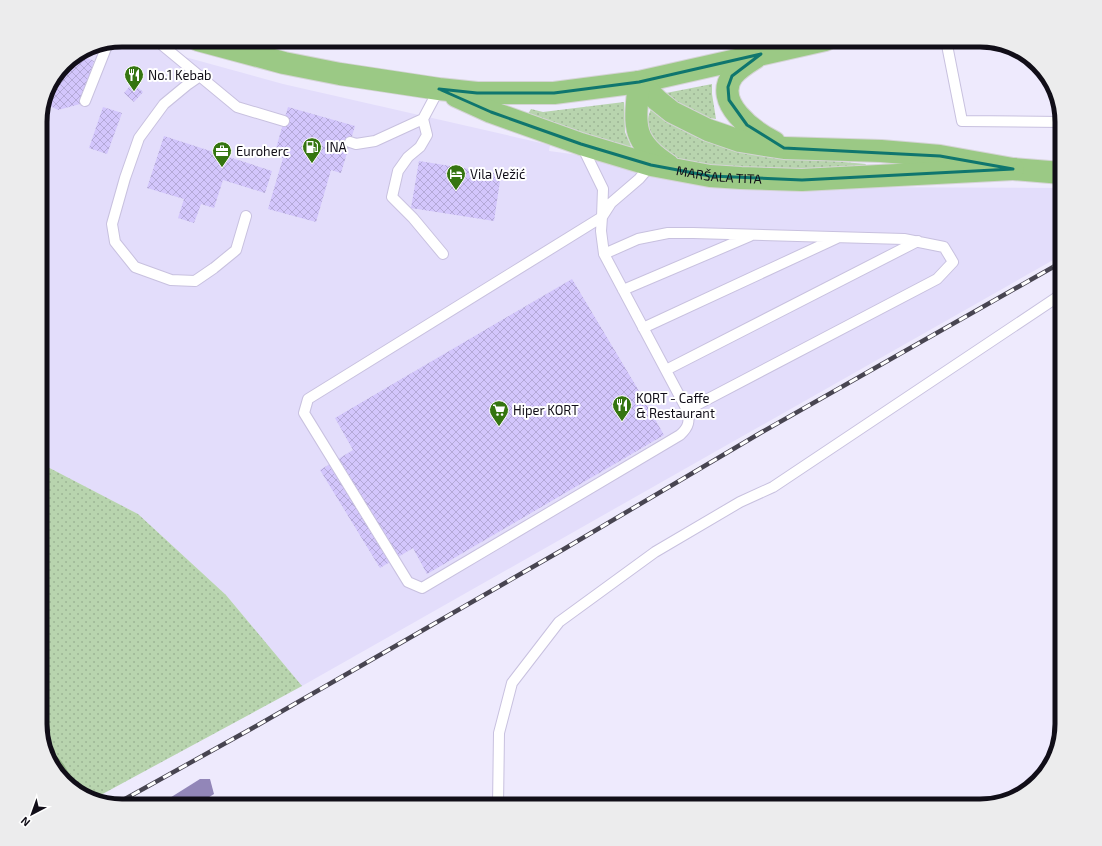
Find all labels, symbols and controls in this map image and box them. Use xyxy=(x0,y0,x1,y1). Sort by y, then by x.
restaurant icon: No.1 Kebab xyxy=(123,64,145,92)
place label: No.1 Kebab xyxy=(148,67,212,83)
fuel station icon: INA xyxy=(301,136,323,164)
place label: INA xyxy=(326,139,347,155)
office icon: Euroherc xyxy=(211,140,233,168)
place label: Euroherc xyxy=(236,143,289,159)
street label: MARŠALA TITA xyxy=(675,162,762,187)
hotel icon: Vila Vežić xyxy=(445,163,467,191)
place label: Vila Vežić xyxy=(470,166,525,182)
place label: KORT - Caffe & Restaurant xyxy=(636,390,715,421)
restaurant icon: KORT - Caffe & Restaurant xyxy=(611,394,633,422)
supermarket icon: Hiper KORT xyxy=(488,399,510,427)
place label: Hiper KORT xyxy=(513,402,579,418)
north arrow xyxy=(12,794,52,834)
text: N xyxy=(18,814,32,829)

